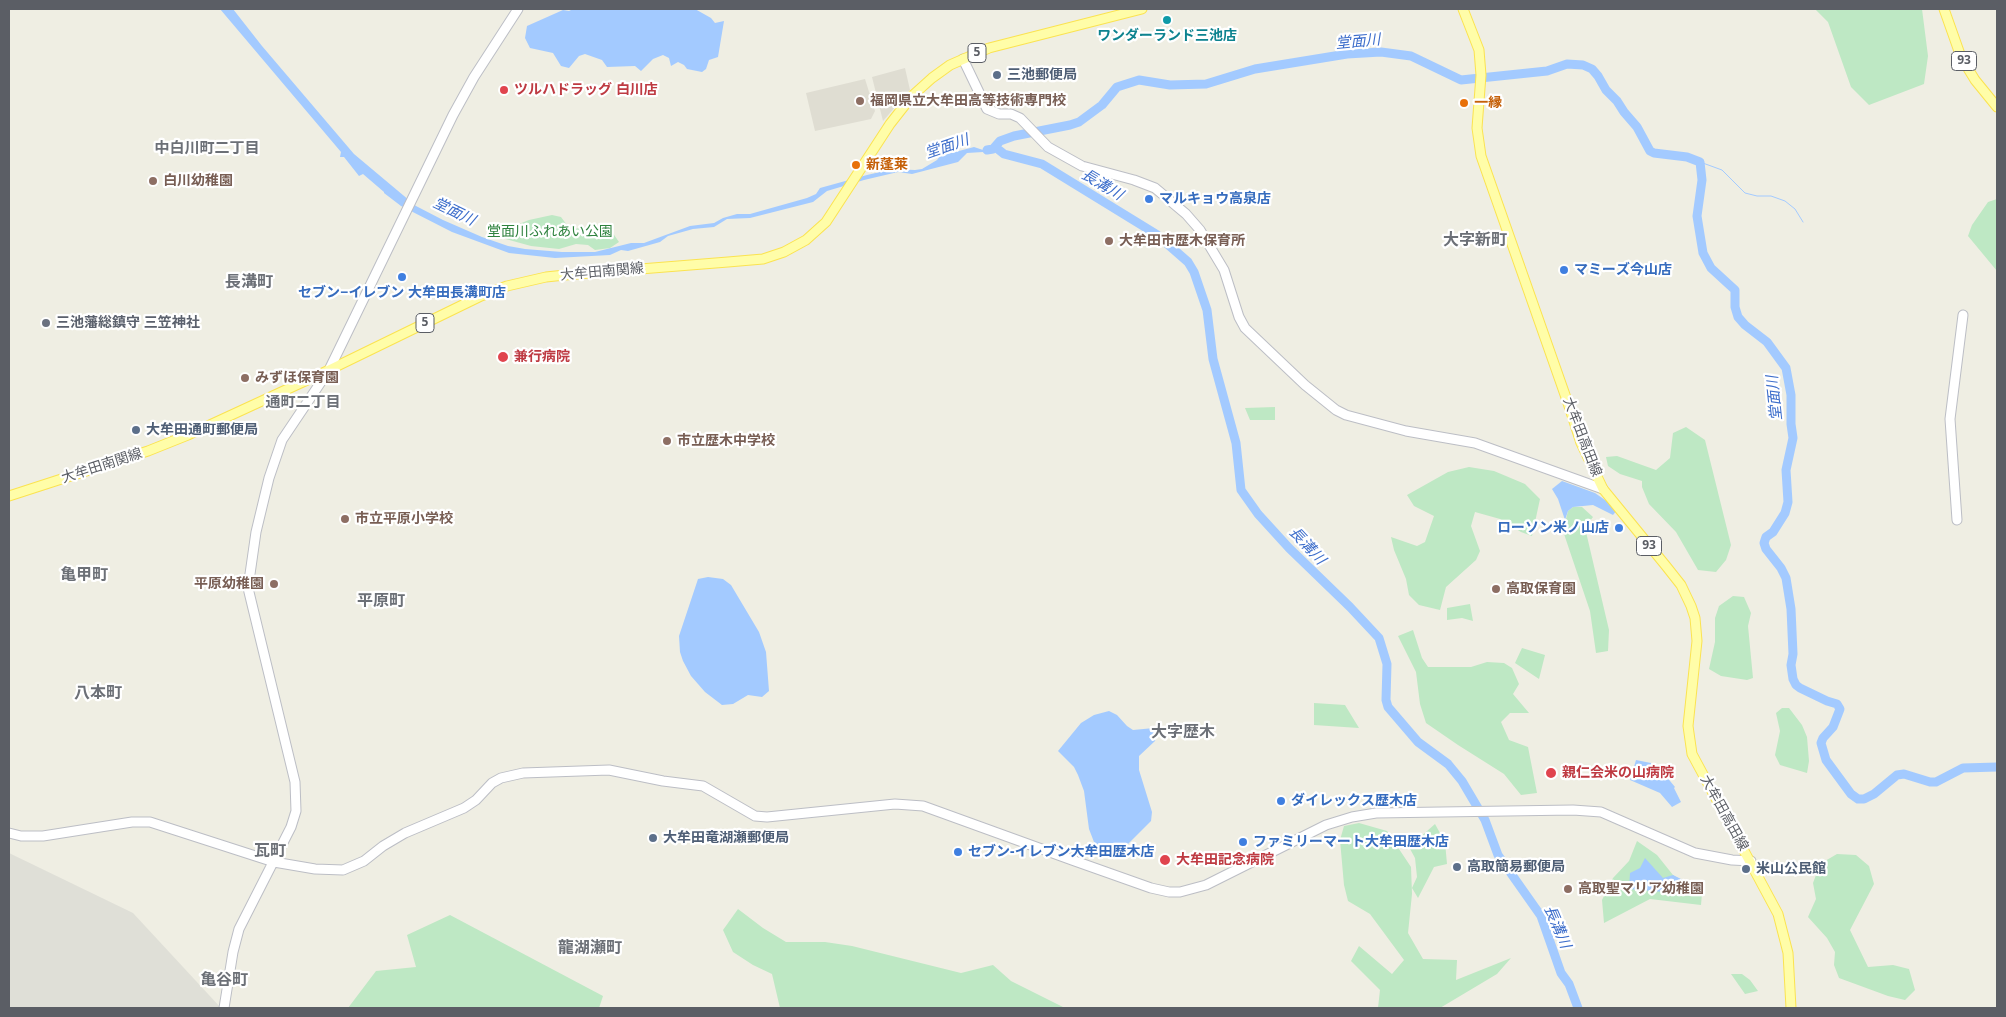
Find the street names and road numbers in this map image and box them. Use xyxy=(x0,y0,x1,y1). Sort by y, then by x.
road number: 5 xyxy=(968,44,986,62)
road number: 93 xyxy=(1952,51,1976,70)
street label: 大牟田南関線 xyxy=(559,260,645,284)
road number: 5 xyxy=(416,314,434,332)
street label: 大牟田高田線 xyxy=(1559,395,1605,479)
street label: 大牟田南関線 xyxy=(59,445,145,487)
road number: 93 xyxy=(1636,536,1662,556)
street label: 大牟田高田線 xyxy=(1696,772,1752,854)

